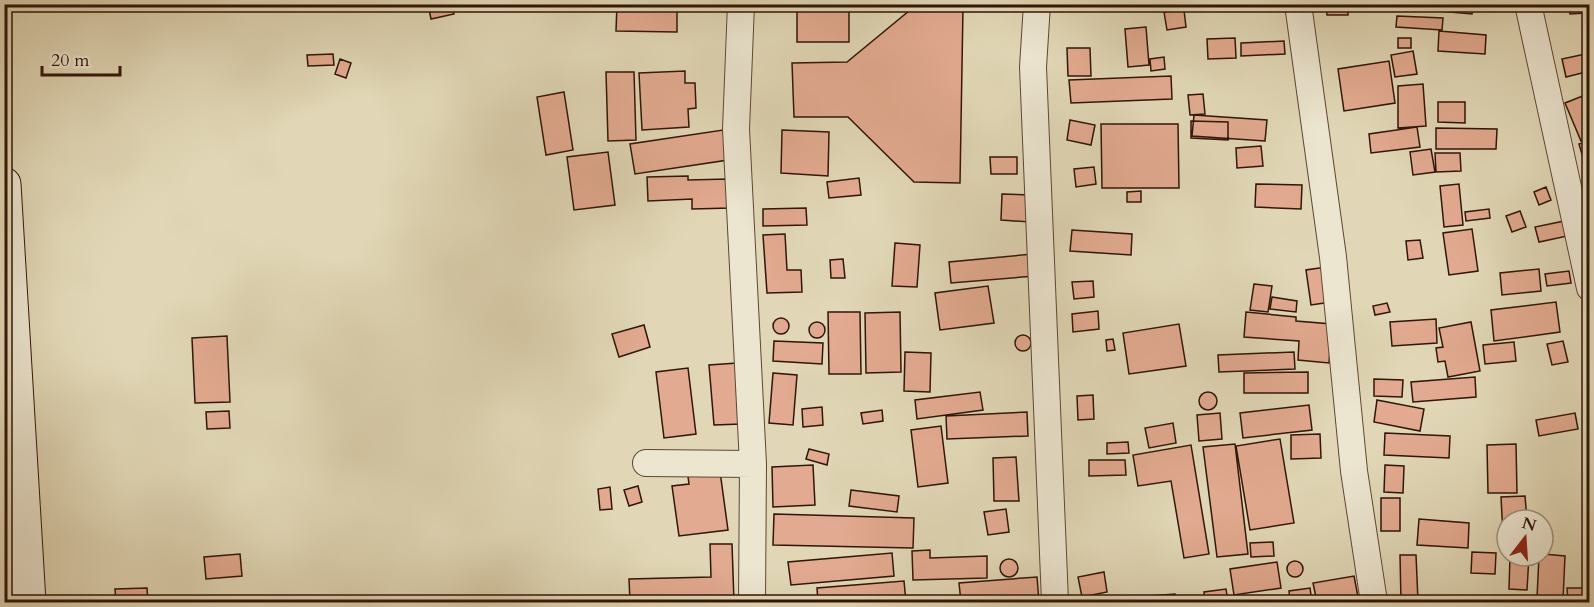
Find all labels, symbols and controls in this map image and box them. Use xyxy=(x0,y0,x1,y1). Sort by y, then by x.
scale bar xyxy=(42,39,120,77)
text: 20 m xyxy=(51,48,90,73)
north arrow xyxy=(1495,508,1555,568)
text: N xyxy=(1519,512,1539,537)

